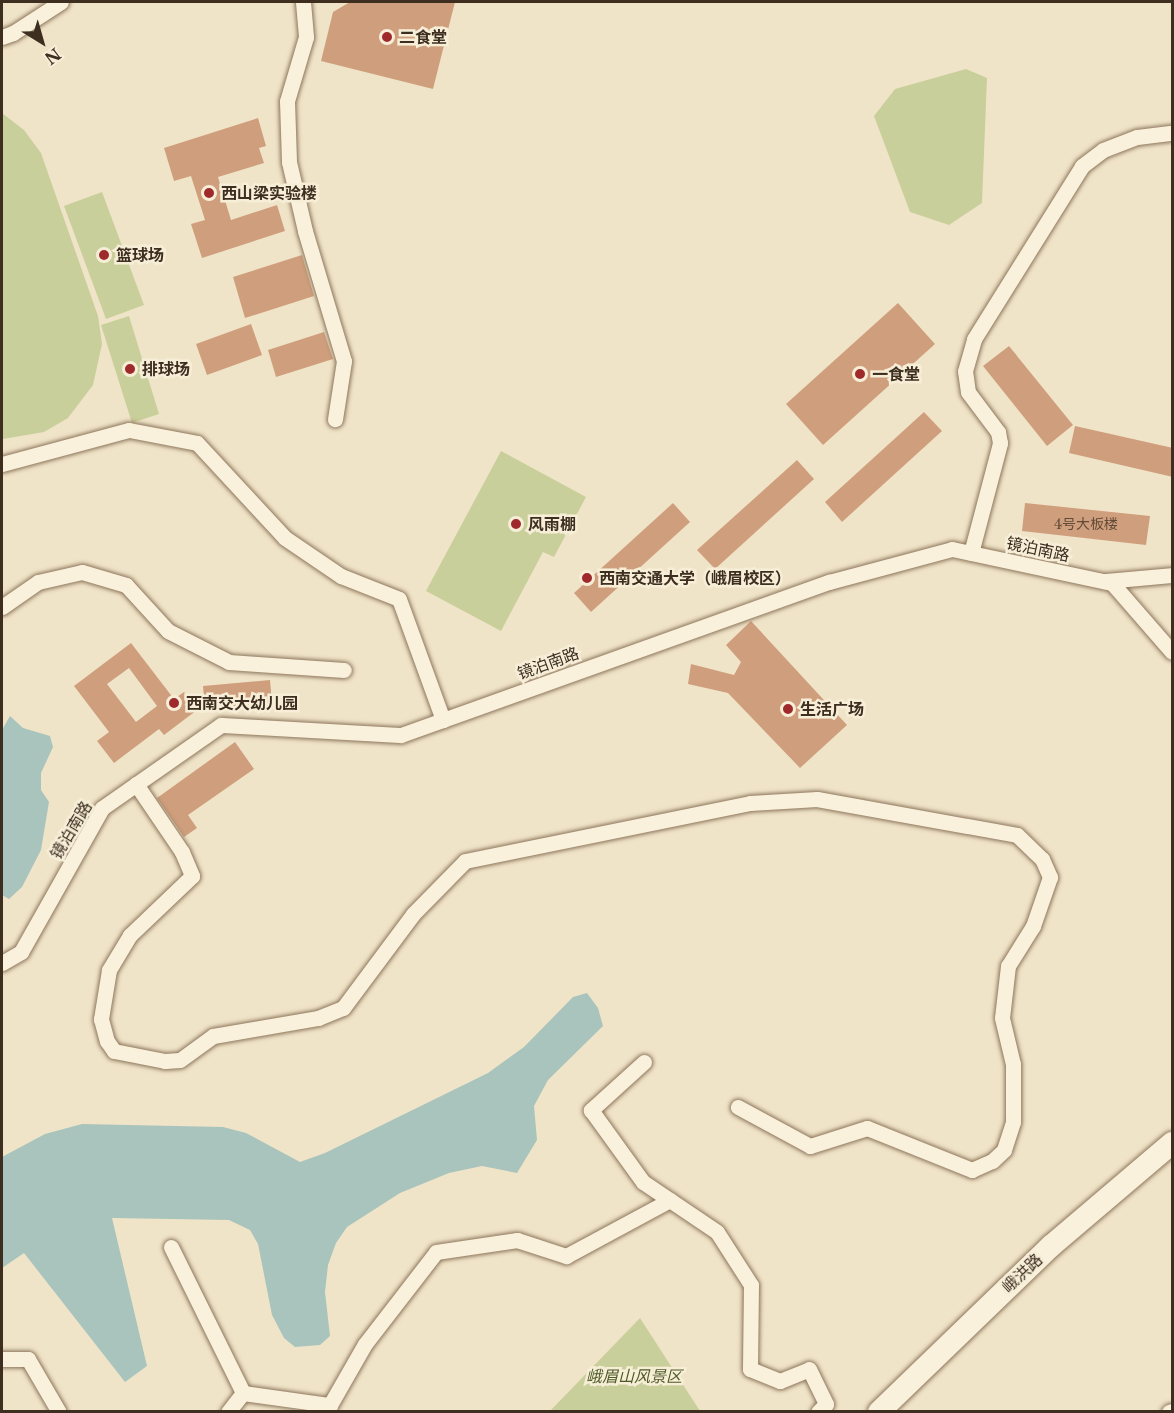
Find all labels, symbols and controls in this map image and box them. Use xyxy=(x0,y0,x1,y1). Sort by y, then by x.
north arrow xyxy=(12,12,72,72)
place label: 二食堂 xyxy=(399,27,447,47)
marker: 二食堂 xyxy=(380,30,394,44)
text: N xyxy=(41,44,65,69)
place label: 西山梁实验楼 xyxy=(221,183,317,203)
marker: 西山梁实验楼 xyxy=(202,186,216,200)
place label: 篮球场 xyxy=(116,245,164,265)
marker: 篮球场 xyxy=(97,248,111,262)
place label: 排球场 xyxy=(142,359,190,379)
marker: 排球场 xyxy=(123,362,137,376)
place label: 一食堂 xyxy=(872,364,920,384)
marker: 一食堂 xyxy=(853,367,867,381)
place label: 风雨棚 xyxy=(528,514,576,534)
house number: 4号大板楼 xyxy=(1054,516,1118,532)
marker: 风雨棚 xyxy=(509,517,523,531)
street label: 镜泊南路 xyxy=(1005,533,1071,565)
place label: 西南交通大学（峨眉校区） xyxy=(599,568,791,588)
marker: 西南交通大学（峨眉校区） xyxy=(580,571,594,585)
street label: 镜泊南路 xyxy=(515,643,581,683)
place label: 西南交大幼儿园 xyxy=(186,693,298,713)
marker: 西南交大幼儿园 xyxy=(167,696,181,710)
place label: 生活广场 xyxy=(800,699,864,719)
marker: 生活广场 xyxy=(781,702,795,716)
street label: 镜泊南路 xyxy=(46,798,96,862)
street label: 峨洪路 xyxy=(998,1250,1046,1296)
park label: 峨眉山风景区 xyxy=(586,1366,682,1386)

